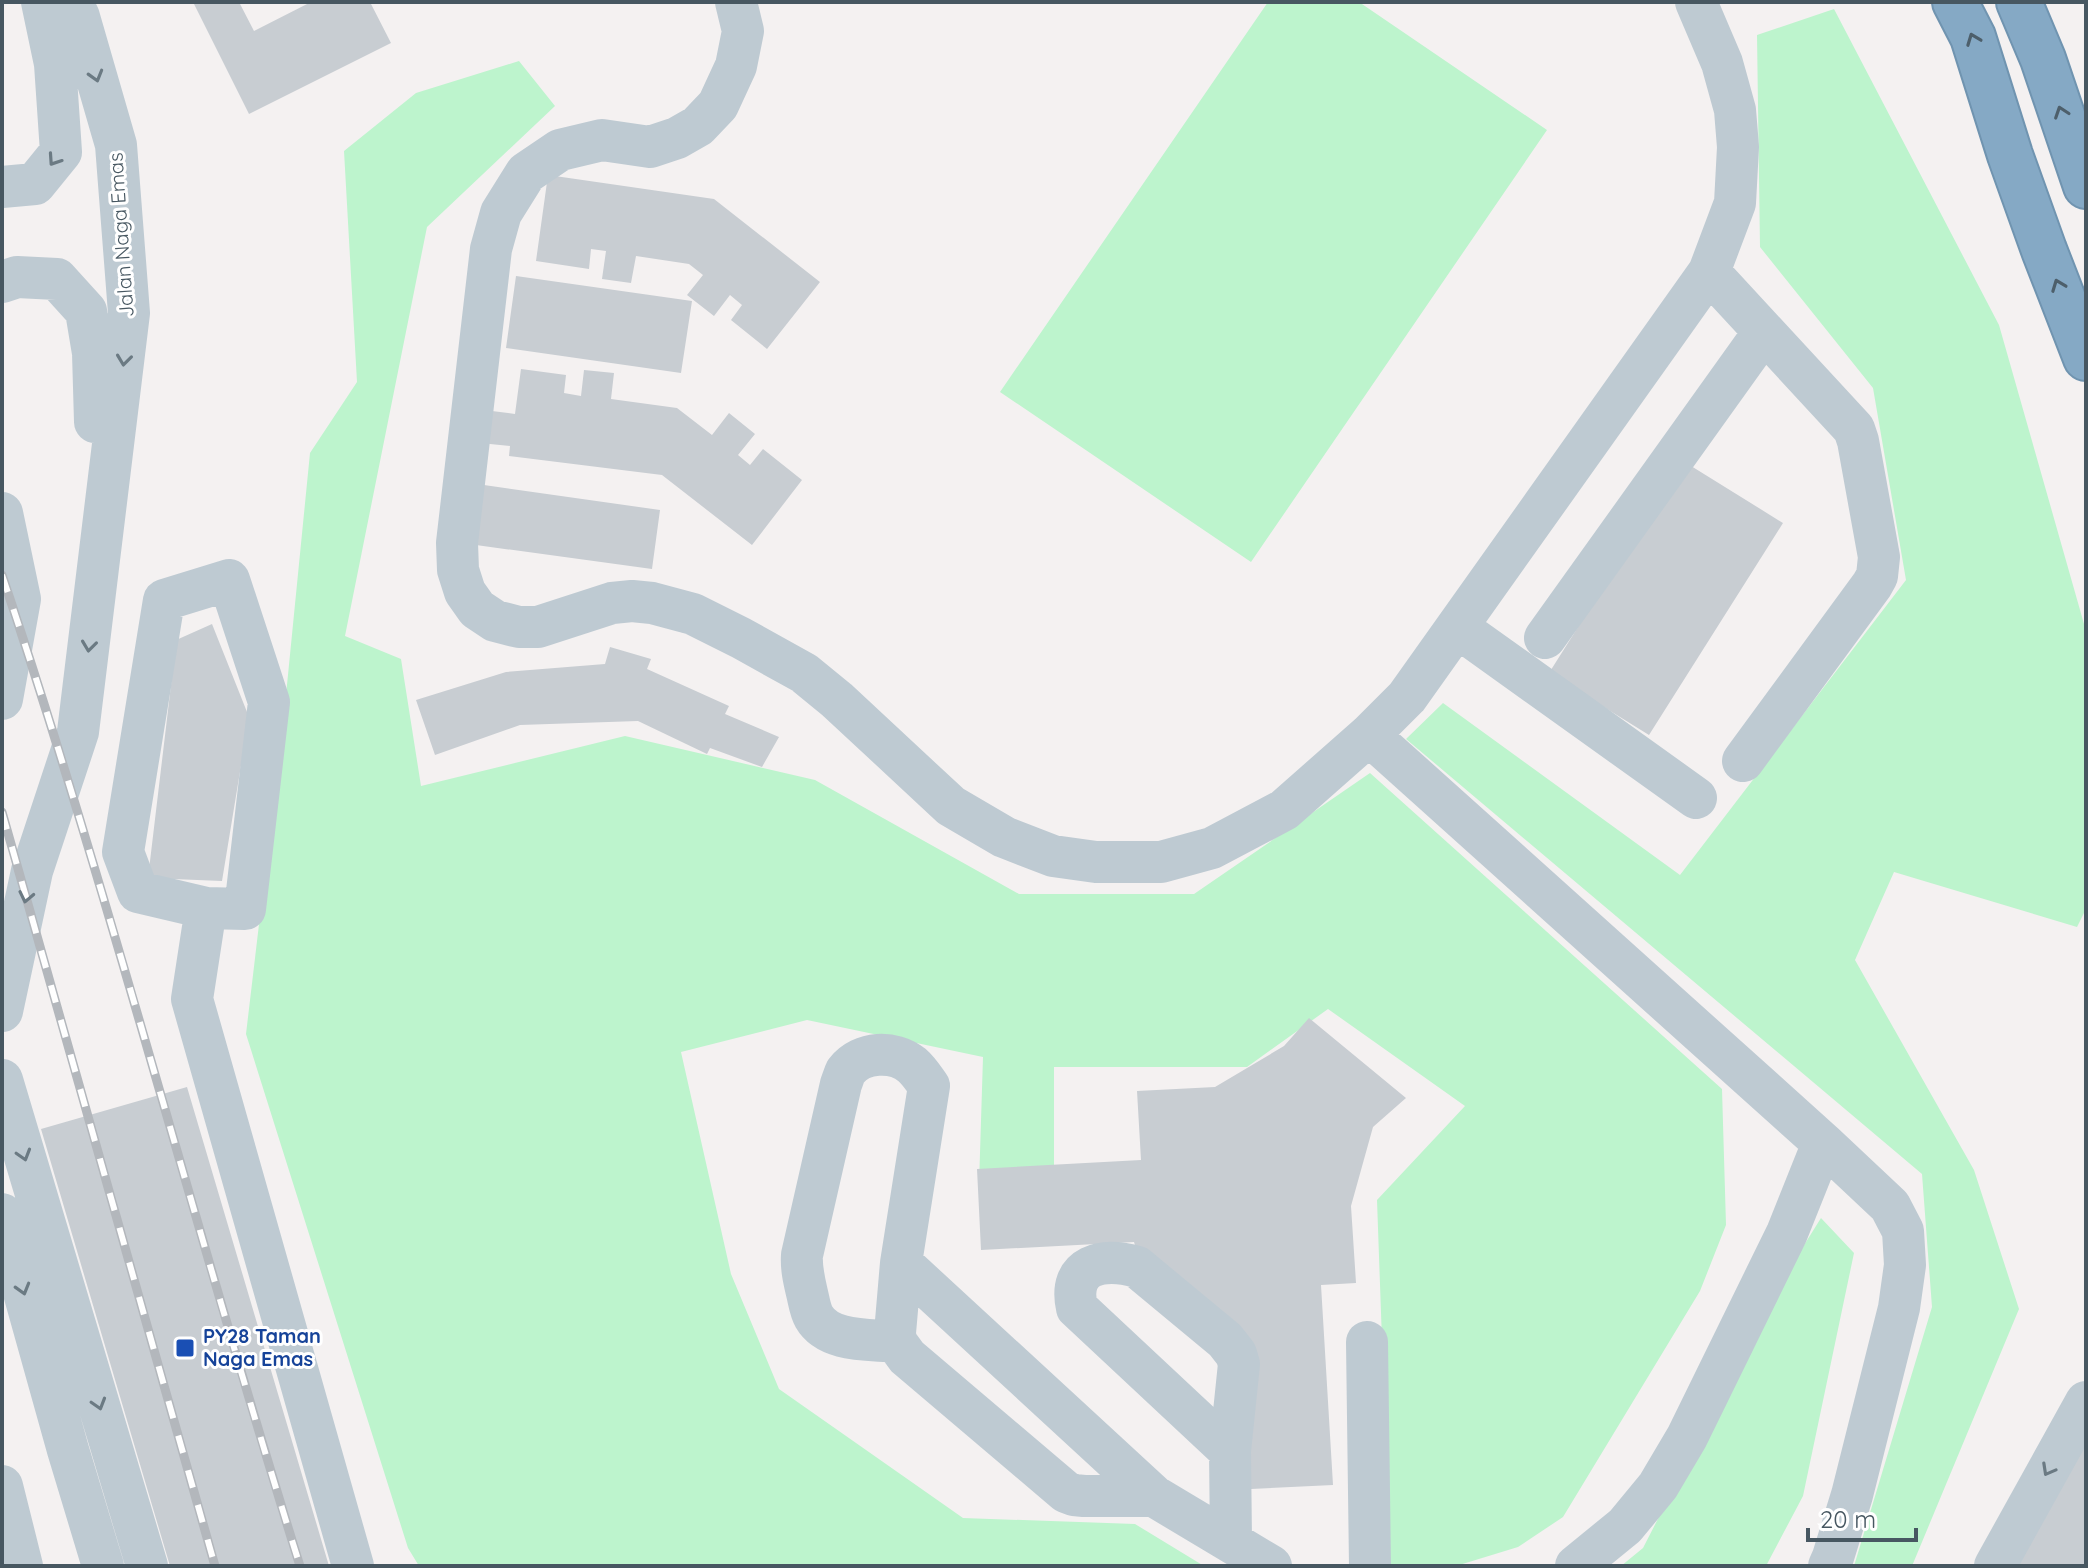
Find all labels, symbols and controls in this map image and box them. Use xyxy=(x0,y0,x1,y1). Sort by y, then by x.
one-way arrow xyxy=(1966,33,1983,47)
one-way arrow xyxy=(87,69,103,82)
one-way arrow xyxy=(2054,105,2070,119)
one-way arrow xyxy=(48,151,63,165)
street label: Jalan Naga Emas xyxy=(102,152,139,318)
one-way arrow xyxy=(2051,279,2067,293)
one-way arrow xyxy=(115,354,132,367)
one-way arrow xyxy=(81,639,98,652)
one-way arrow xyxy=(19,890,36,904)
one-way arrow xyxy=(15,1148,31,1162)
one-way arrow xyxy=(14,1281,30,1295)
place label: PY28 Taman Naga Emas xyxy=(203,1323,321,1371)
marker: PY28 Taman Naga Emas xyxy=(174,1337,196,1359)
one-way arrow xyxy=(89,1397,106,1411)
one-way arrow xyxy=(2042,1462,2058,1476)
scale bar xyxy=(1808,1492,1916,1542)
text: 20 m xyxy=(1820,1504,1876,1534)

